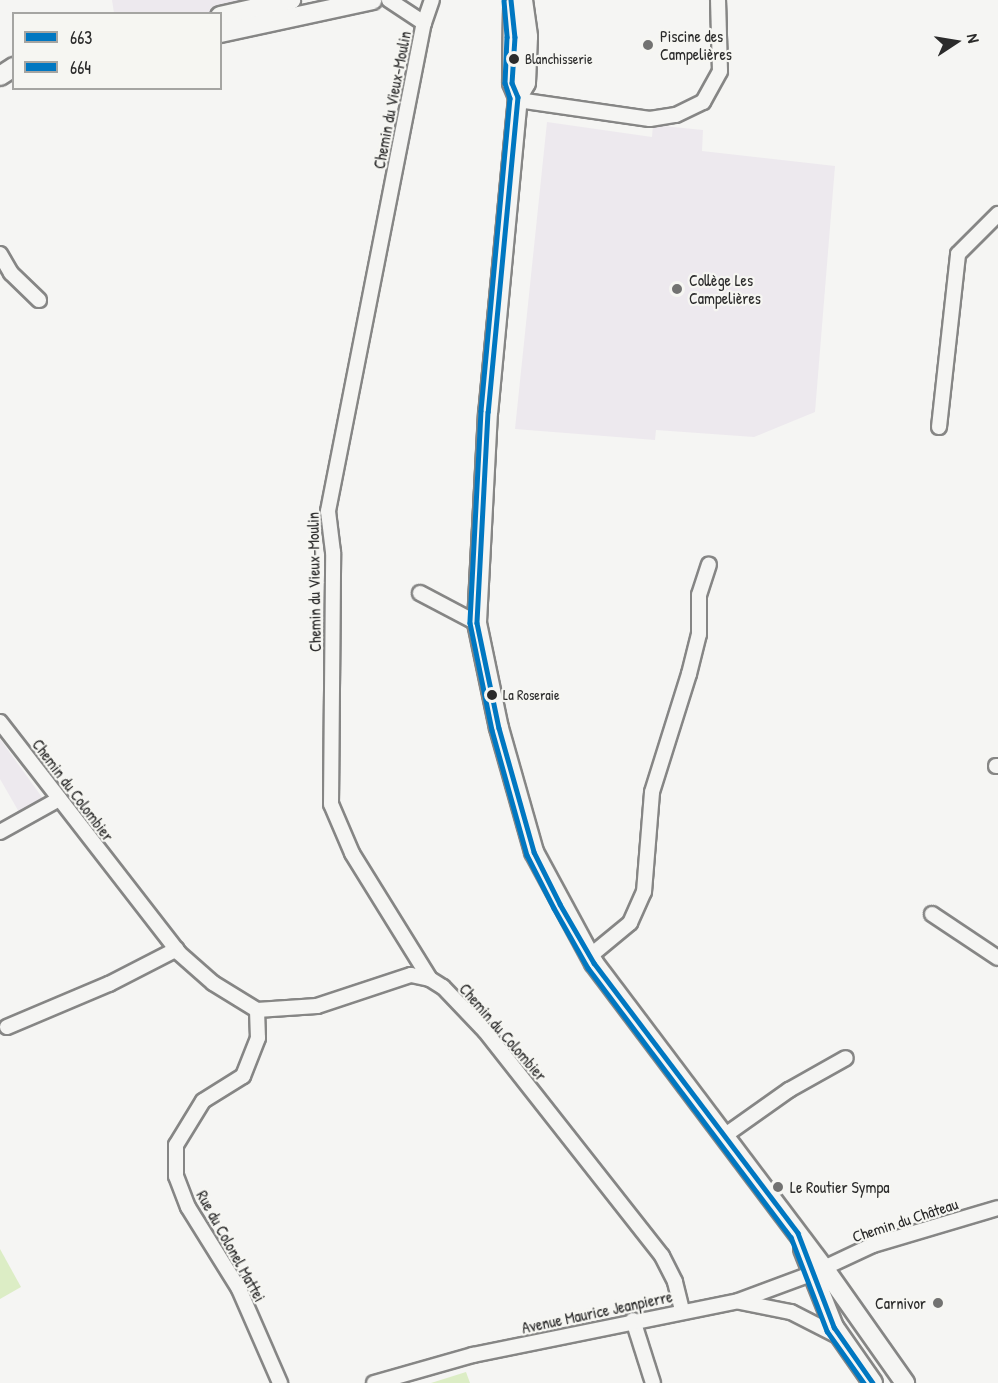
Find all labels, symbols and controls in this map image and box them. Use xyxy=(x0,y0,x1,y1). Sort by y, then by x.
legend xyxy=(12,12,222,90)
north arrow xyxy=(926,12,986,72)
text: 663 xyxy=(70,25,92,50)
place label: Piscine des Campelières xyxy=(660,26,732,64)
street label: Chemin du Vieux-Moulin xyxy=(369,29,415,171)
text: N xyxy=(962,32,985,45)
marker: Piscine des Campelières xyxy=(641,38,655,52)
place label: Blanchisserie xyxy=(525,51,593,67)
marker: Blanchisserie xyxy=(508,53,520,65)
text: 664 xyxy=(70,55,91,80)
place label: Collège Les Campelières xyxy=(689,270,761,308)
marker: Collège Les Campelières xyxy=(670,282,684,296)
street label: Chemin du Vieux-Moulin xyxy=(303,512,325,652)
place label: La Roseraie xyxy=(503,687,559,703)
marker: La Roseraie xyxy=(486,689,498,701)
street label: Chemin du Colombier xyxy=(28,735,118,845)
street label: Chemin du Colombier xyxy=(455,979,551,1085)
place label: Le Routier Sympa xyxy=(790,1177,890,1197)
marker: Le Routier Sympa xyxy=(771,1180,785,1194)
street label: Rue du Colonel Mattei xyxy=(192,1187,270,1305)
street label: Chemin du Château xyxy=(850,1194,960,1246)
street label: Avenue Maurice Jeanpierre xyxy=(520,1287,674,1337)
place label: Carnivor xyxy=(875,1293,926,1313)
marker: Carnivor xyxy=(931,1296,945,1310)

